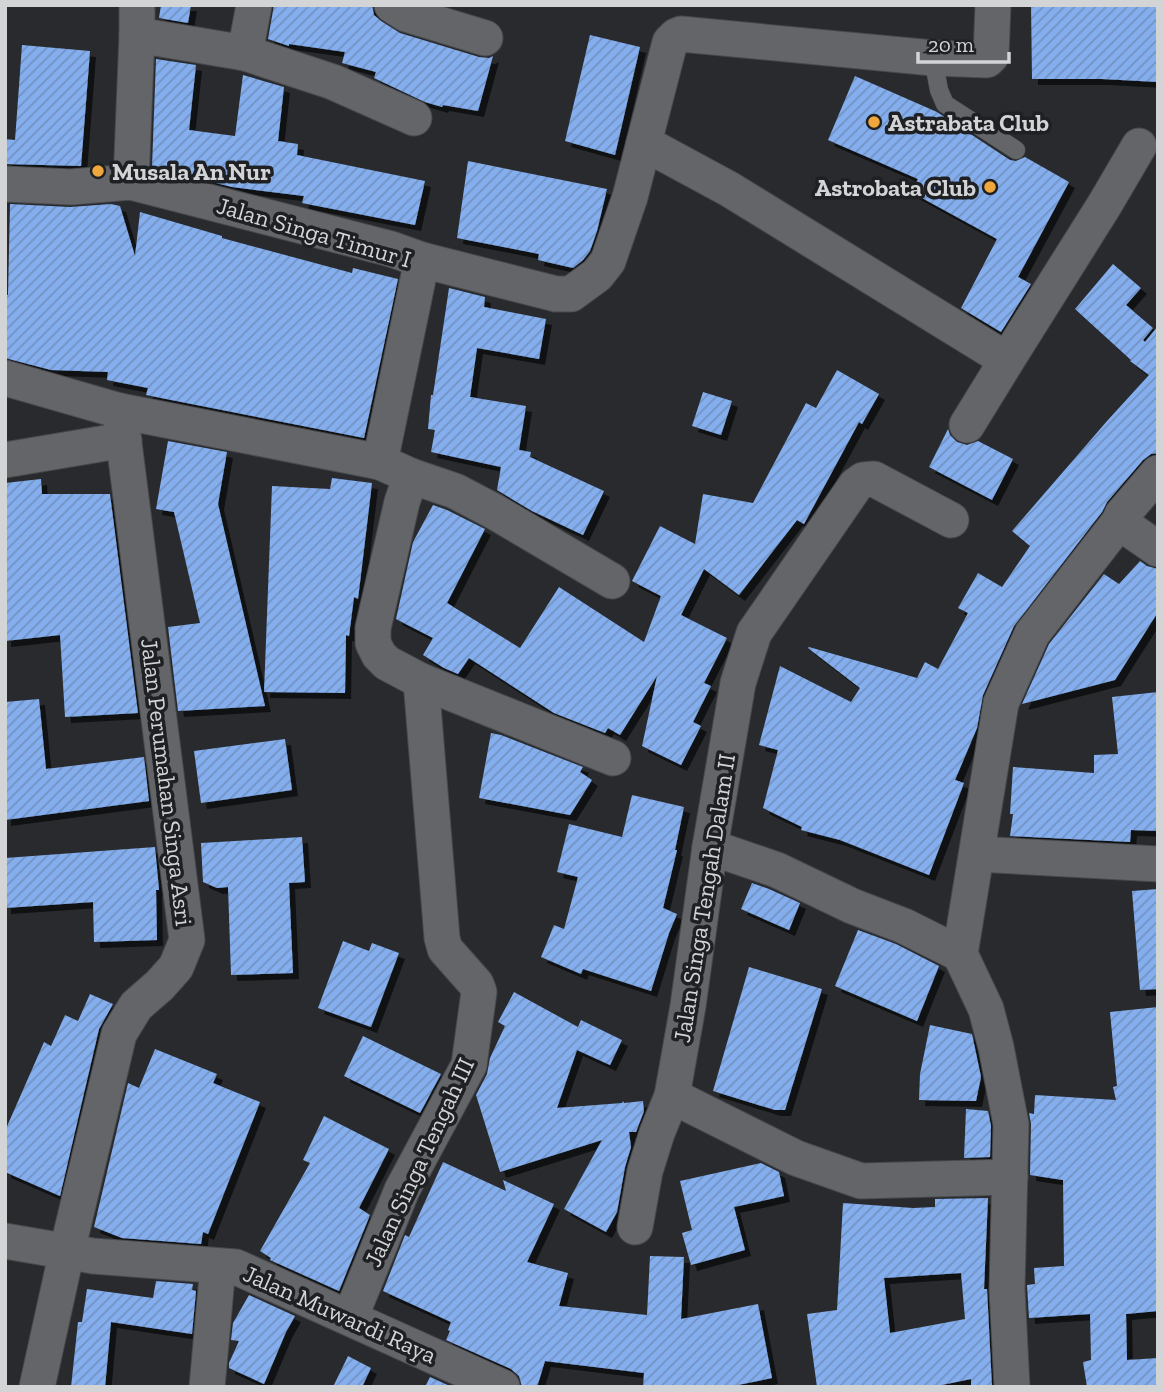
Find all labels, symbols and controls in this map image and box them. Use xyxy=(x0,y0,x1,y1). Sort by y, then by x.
scale bar xyxy=(918,21,1009,65)
text: 20 m xyxy=(928,32,974,57)
place label: Astrabata Club xyxy=(888,108,1049,137)
marker: Astrabata Club xyxy=(866,114,882,130)
place label: Musala An Nur xyxy=(112,157,271,186)
marker: Musala An Nur xyxy=(90,163,106,179)
place label: Astrobata Club xyxy=(815,173,976,202)
marker: Astrobata Club xyxy=(982,179,998,195)
street label: Jalan Singa Timur I xyxy=(214,190,414,274)
street label: Jalan Perumahan Singa Asri xyxy=(135,637,199,928)
street label: Jalan Singa Tengah Dalam II xyxy=(667,752,741,1044)
street label: Jalan Singa Tengah III xyxy=(358,1053,480,1271)
street label: Jalan Muwardi Raya xyxy=(239,1258,441,1370)

